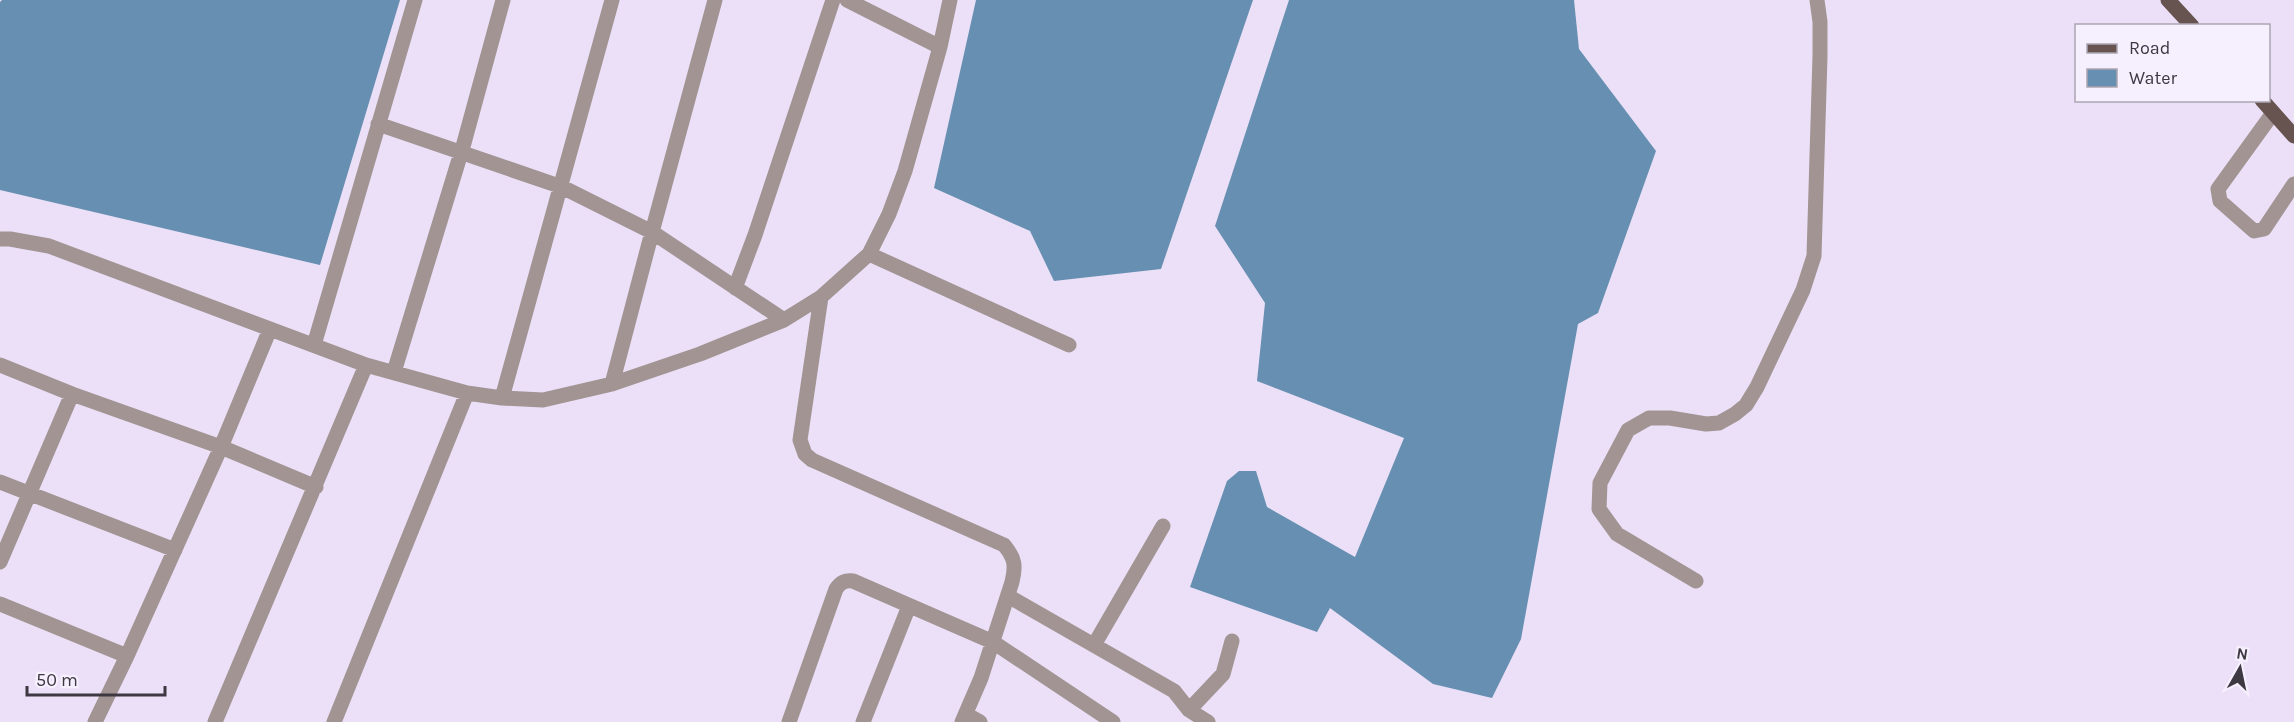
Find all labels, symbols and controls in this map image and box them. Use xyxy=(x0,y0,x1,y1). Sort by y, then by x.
legend xyxy=(2075,24,2270,102)
text: Road xyxy=(2129,37,2170,59)
text: Water xyxy=(2129,67,2177,89)
north arrow xyxy=(2210,638,2270,698)
text: N xyxy=(2235,643,2249,664)
scale bar xyxy=(27,659,165,697)
text: 50 m xyxy=(36,669,78,691)

